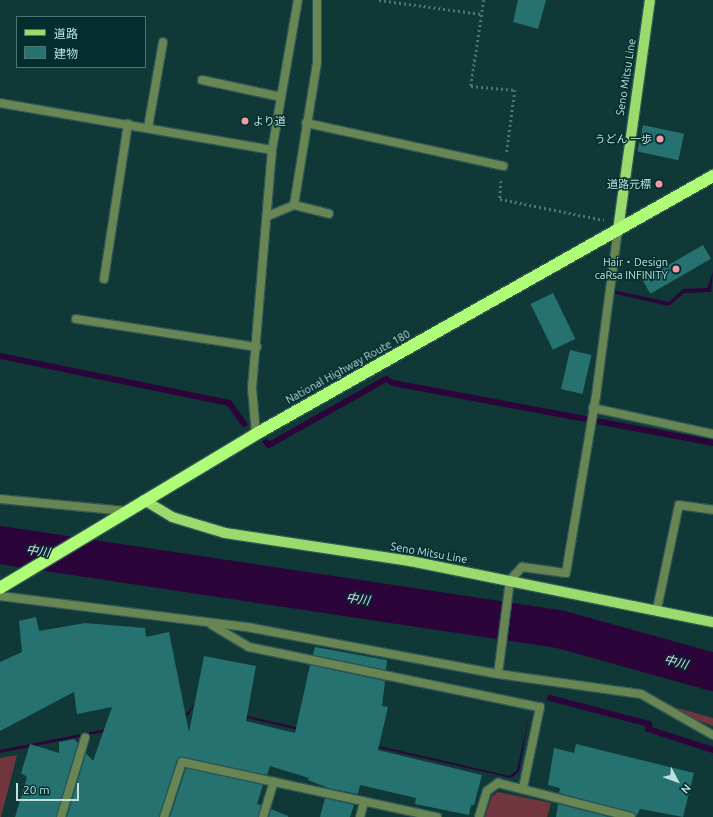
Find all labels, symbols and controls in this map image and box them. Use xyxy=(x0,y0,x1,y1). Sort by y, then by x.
legend xyxy=(16,16,146,68)
text: 道路 xyxy=(54,27,78,40)
street label: Seno Mitsu Line xyxy=(613,38,639,116)
text: 建物 xyxy=(54,47,78,60)
place label: より道 xyxy=(253,114,286,128)
marker: より道 xyxy=(240,116,250,126)
place label: うどん 一歩 xyxy=(594,132,652,146)
marker: うどん 一歩 xyxy=(655,134,665,144)
place label: 道路元標 xyxy=(607,177,651,191)
marker: 道路元標 xyxy=(654,179,664,189)
place label: Hair・Design caRsa INFINITY xyxy=(595,256,668,282)
marker: Hair・Design caRsa INFINITY xyxy=(671,264,681,274)
street label: National Highway Route 180 xyxy=(283,327,413,407)
street label: Seno Mitsu Line xyxy=(390,540,468,566)
water label: 中川 xyxy=(25,542,51,560)
water label: 中川 xyxy=(345,590,371,608)
water label: 中川 xyxy=(663,652,689,672)
north arrow xyxy=(657,761,697,801)
scale bar xyxy=(18,775,81,801)
text: N xyxy=(679,782,693,796)
text: 20 m xyxy=(23,783,50,796)

